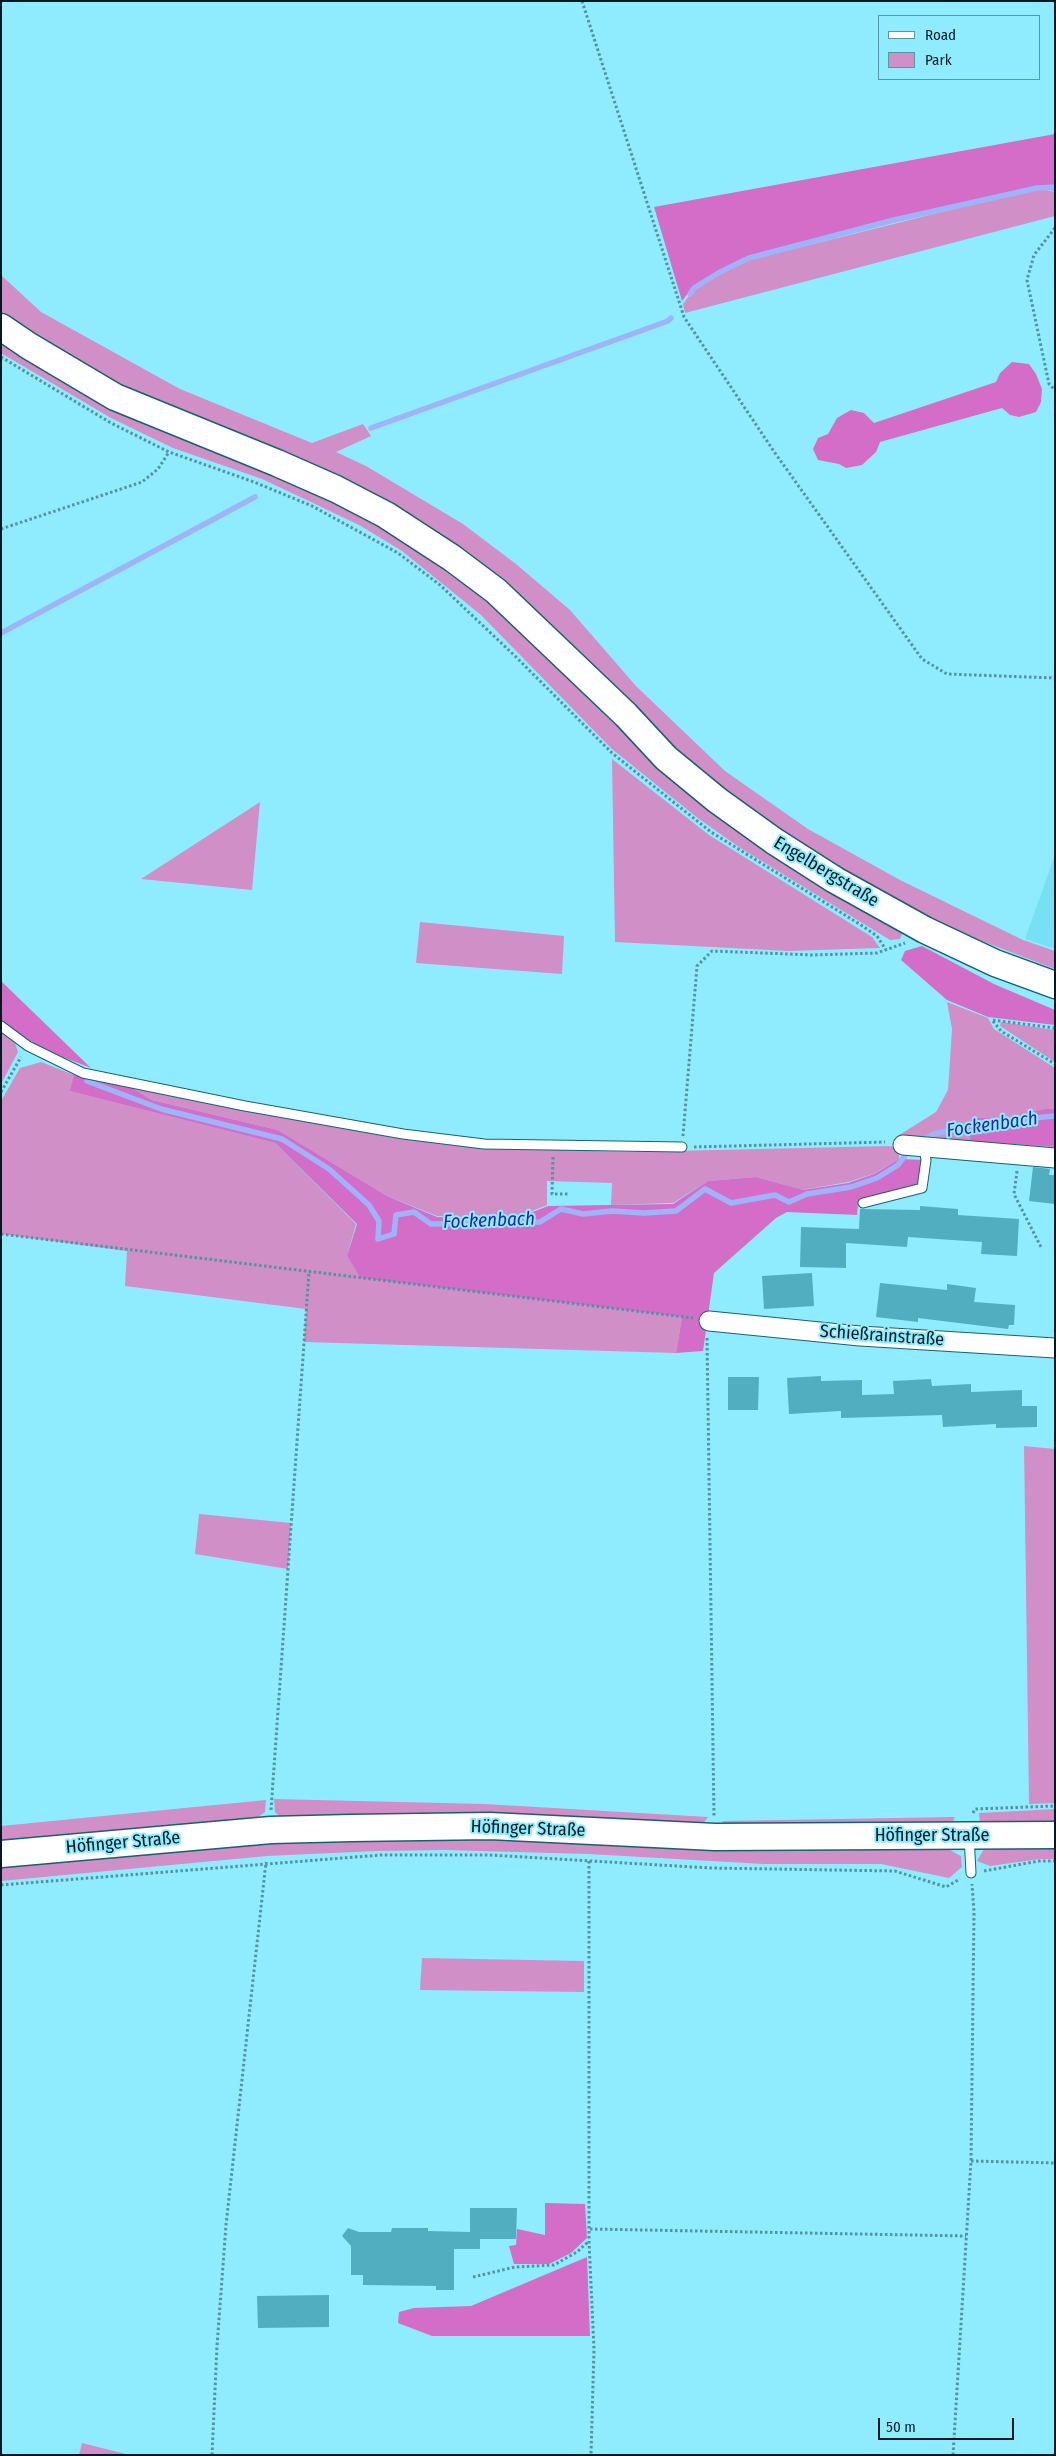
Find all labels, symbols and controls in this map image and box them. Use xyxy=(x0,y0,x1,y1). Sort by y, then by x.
legend xyxy=(878,15,1041,80)
text: Road xyxy=(925,26,956,44)
text: Park xyxy=(925,51,952,69)
street label: Engelbergstraße xyxy=(769,832,883,912)
water label: Fockenbach xyxy=(945,1107,1039,1143)
water label: Fockenbach xyxy=(443,1208,535,1234)
street label: Schießrainstraße xyxy=(819,1321,945,1351)
street label: Höfinger Straße xyxy=(470,1816,586,1842)
street label: Höfinger Straße xyxy=(875,1825,989,1847)
street label: Höfinger Straße xyxy=(65,1827,181,1859)
scale bar xyxy=(881,2408,1017,2440)
text: 50 m xyxy=(886,2418,916,2436)

